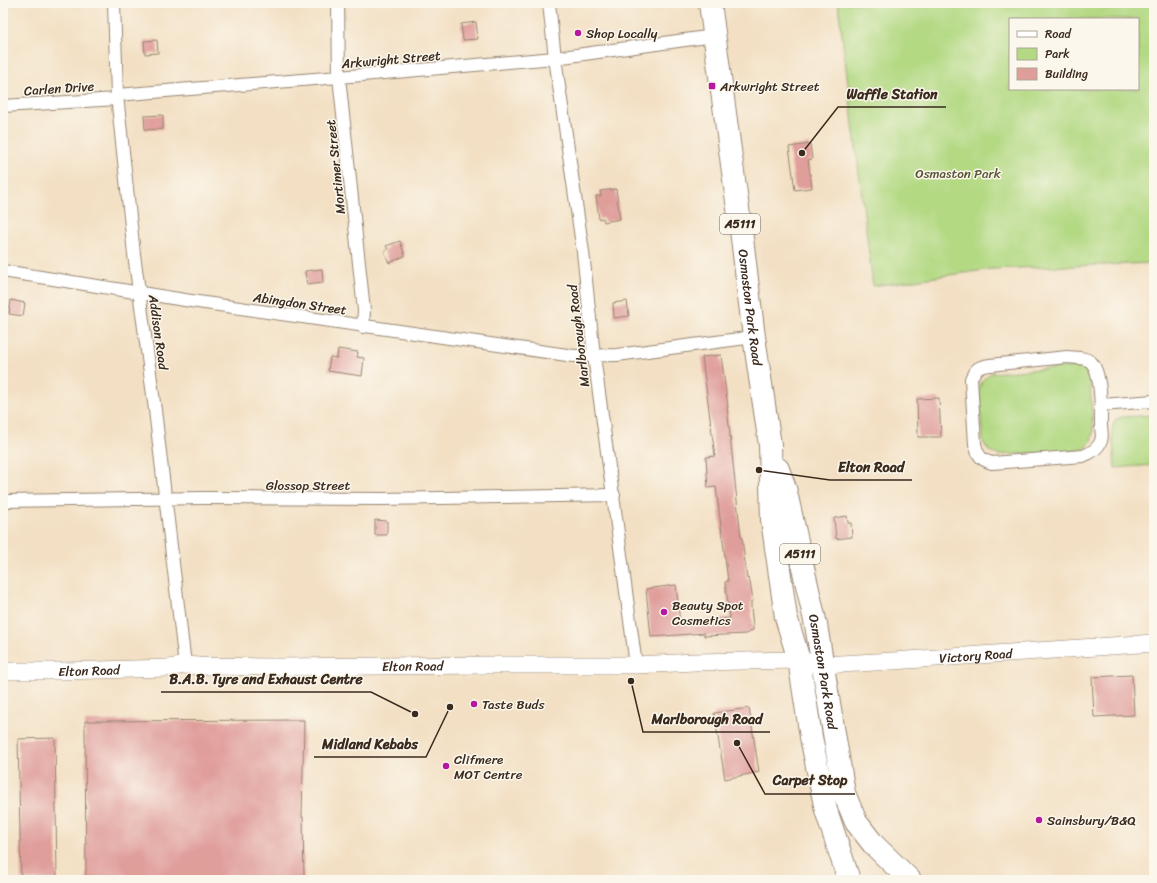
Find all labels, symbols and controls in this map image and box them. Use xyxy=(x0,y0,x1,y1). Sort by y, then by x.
legend xyxy=(1009,18,1139,90)
place label: Shop Locally xyxy=(586,22,658,45)
text: Road xyxy=(1045,23,1072,45)
marker: Shop Locally xyxy=(573,28,583,38)
text: Park xyxy=(1045,43,1070,65)
street label: Arkwright Street xyxy=(340,44,442,75)
text: Building xyxy=(1045,63,1088,85)
street label: Carlen Drive xyxy=(23,75,95,102)
place label: Arkwright Street xyxy=(719,75,820,98)
marker: Arkwright Street xyxy=(707,81,717,91)
callout: Waffle Station xyxy=(838,81,946,107)
text: Waffle Station xyxy=(846,82,938,107)
street label: Mortimer Street xyxy=(319,118,352,215)
park label: Osmaston Park xyxy=(915,162,1001,185)
road number: A5111 xyxy=(720,214,760,234)
street label: Osmaston Park Road xyxy=(731,248,769,368)
street label: Marlborough Road xyxy=(561,282,596,388)
street label: Abingdon Street xyxy=(251,285,348,321)
street label: Addison Road xyxy=(142,292,175,372)
callout: Elton Road xyxy=(830,454,912,480)
text: Elton Road xyxy=(838,455,906,480)
street label: Glossop Street xyxy=(266,474,351,497)
road number: A5111 xyxy=(780,544,820,564)
place label: Beauty Spot Cosmetics xyxy=(672,594,744,632)
marker: Beauty Spot Cosmetics xyxy=(659,607,669,617)
street label: Osmaston Park Road xyxy=(802,612,844,732)
street label: Victory Road xyxy=(938,642,1014,670)
street label: Elton Road xyxy=(382,654,445,678)
street label: Elton Road xyxy=(58,658,121,683)
callout: B.A.B. Tyre and Exhaust Centre xyxy=(161,666,371,692)
text: B.A.B. Tyre and Exhaust Centre xyxy=(169,667,364,692)
place label: Taste Buds xyxy=(482,693,545,716)
marker: Taste Buds xyxy=(469,699,479,709)
callout: Marlborough Road xyxy=(643,706,770,732)
text: Marlborough Road xyxy=(650,707,764,732)
callout: Midland Kebabs xyxy=(314,731,426,757)
text: Midland Kebabs xyxy=(321,732,419,757)
place label: Clifmere MOT Centre xyxy=(454,748,523,786)
marker: Clifmere MOT Centre xyxy=(441,761,451,771)
callout: Carpet Stop xyxy=(765,768,855,794)
text: Carpet Stop xyxy=(772,768,848,793)
place label: Sainsbury/B&Q xyxy=(1047,809,1136,832)
marker: Sainsbury/B&Q xyxy=(1034,815,1044,825)

